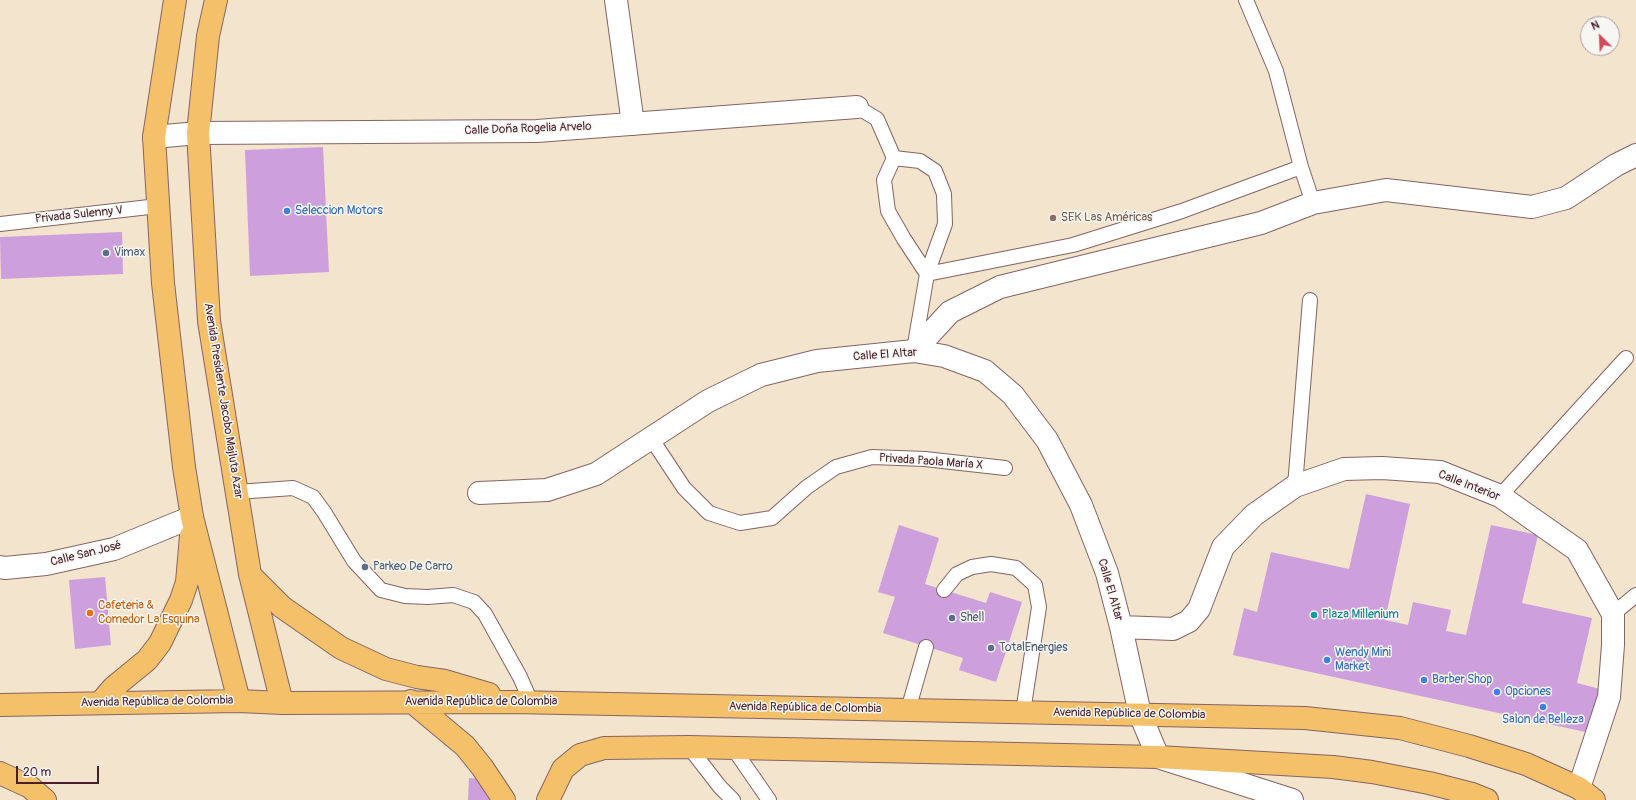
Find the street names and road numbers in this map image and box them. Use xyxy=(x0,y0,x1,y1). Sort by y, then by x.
street label: Calle Doña Rogelia Arvelo xyxy=(464,120,592,138)
street label: Privada Sulenny V xyxy=(34,203,124,227)
street label: Avenida Presidente Jacobo Majluta Azar xyxy=(200,302,246,500)
street label: Calle El Altar xyxy=(852,346,918,364)
street label: Privada Paola María X xyxy=(878,451,984,473)
street label: Calle Interior xyxy=(1436,468,1502,504)
street label: Calle San José xyxy=(49,538,123,570)
street label: Calle El Altar xyxy=(1094,557,1126,623)
street label: Avenida República de Colombia xyxy=(81,693,233,711)
street label: Avenida República de Colombia xyxy=(405,695,557,709)
street label: Avenida República de Colombia xyxy=(729,699,881,717)
street label: Avenida República de Colombia xyxy=(1053,705,1205,723)

